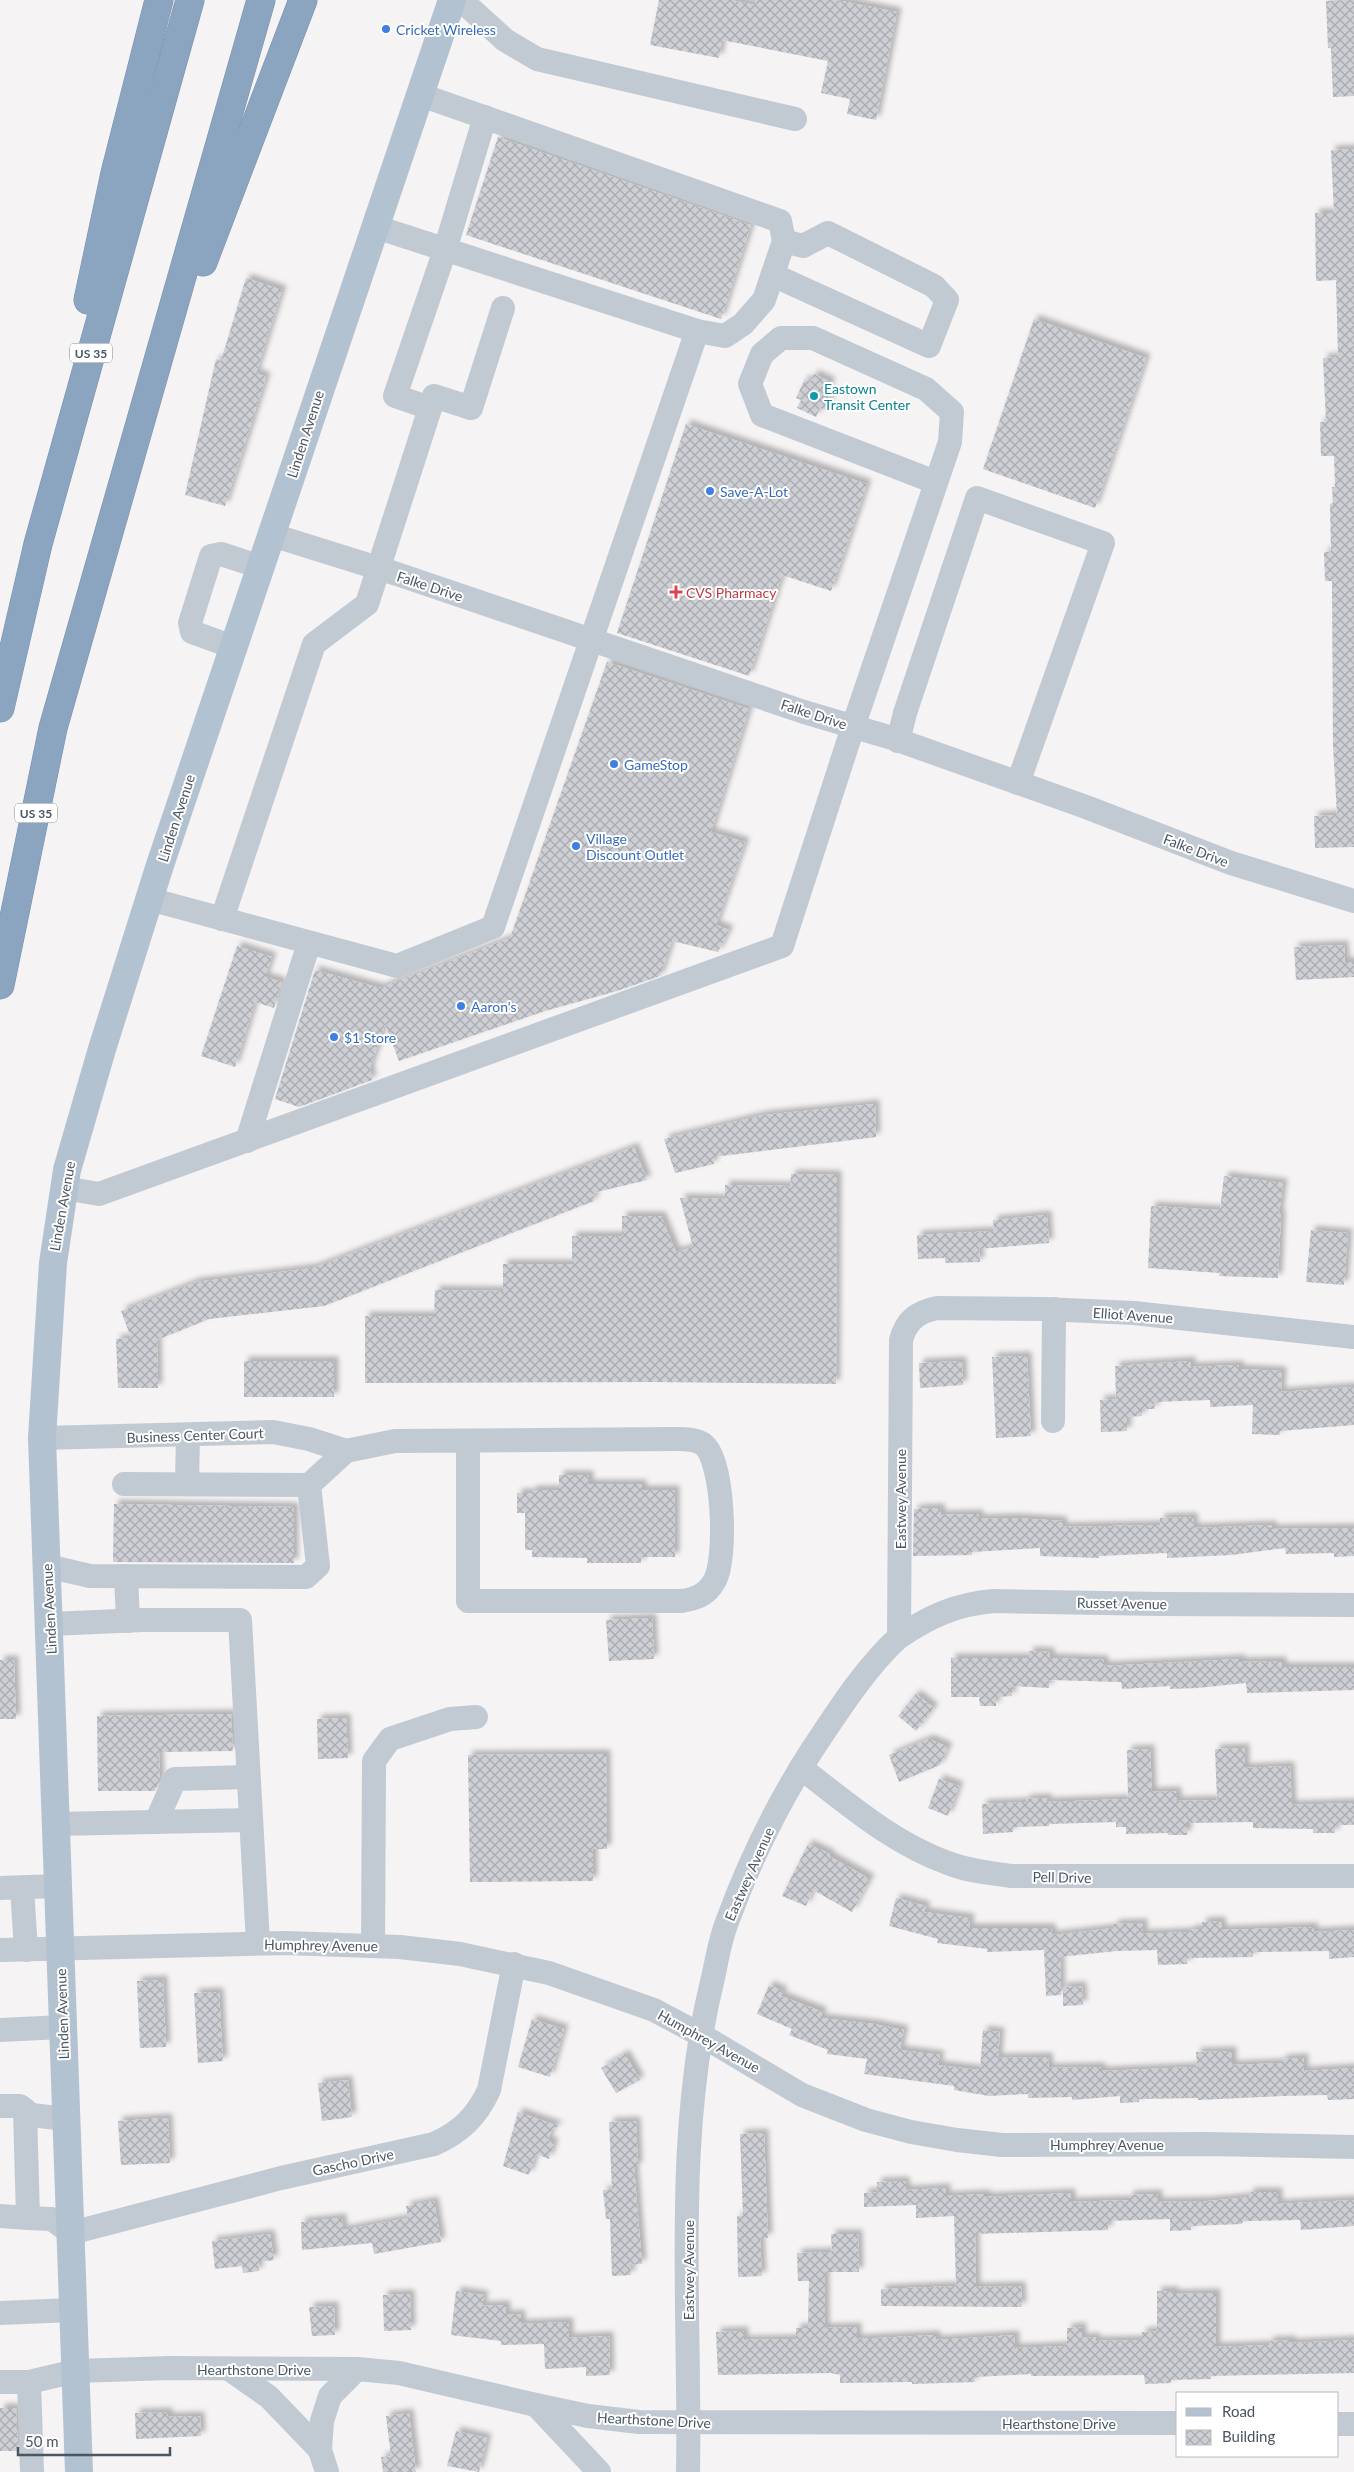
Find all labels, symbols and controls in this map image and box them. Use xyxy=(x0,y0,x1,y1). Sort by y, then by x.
place label: Cricket Wireless xyxy=(396,21,496,38)
marker: Cricket Wireless xyxy=(380,23,392,35)
road number: US 35 xyxy=(70,343,112,362)
place label: Eastown Transit Center xyxy=(824,380,910,413)
street label: Linden Avenue xyxy=(283,388,327,480)
marker: Eastown Transit Center xyxy=(808,390,820,402)
place label: Save-A-Lot xyxy=(720,483,788,500)
marker: Save-A-Lot xyxy=(704,485,716,497)
street label: Falke Drive xyxy=(395,567,465,605)
place label: CVS Pharmacy xyxy=(686,584,777,601)
marker: CVS Pharmacy xyxy=(670,586,682,598)
street label: Falke Drive xyxy=(779,695,849,733)
place label: GameStop xyxy=(624,756,688,773)
marker: GameStop xyxy=(608,758,620,770)
street label: Linden Avenue xyxy=(154,772,198,864)
road number: US 35 xyxy=(15,804,57,822)
place label: Village Discount Outlet xyxy=(586,830,684,863)
street label: Falke Drive xyxy=(1161,830,1231,870)
marker: Village Discount Outlet xyxy=(570,840,582,852)
place label: Aaron's xyxy=(471,998,517,1015)
marker: Aaron's xyxy=(455,1000,467,1012)
place label: $1 Store xyxy=(344,1029,396,1046)
marker: $1 Store xyxy=(328,1031,340,1043)
street label: Linden Avenue xyxy=(46,1160,78,1252)
street label: Elliot Avenue xyxy=(1092,1304,1174,1326)
street label: Business Center Court xyxy=(126,1424,264,1446)
street label: Eastwey Avenue xyxy=(892,1449,909,1549)
street label: Linden Avenue xyxy=(38,1563,60,1655)
street label: Russet Avenue xyxy=(1077,1594,1167,1612)
street label: Eastwey Avenue xyxy=(721,1825,777,1923)
street label: Pell Drive xyxy=(1032,1868,1092,1886)
street label: Humphrey Avenue xyxy=(264,1936,378,1954)
street label: Linden Avenue xyxy=(52,1968,72,2060)
street label: Humphrey Avenue xyxy=(655,2006,763,2076)
street label: Humphrey Avenue xyxy=(1050,2136,1164,2153)
street label: Gascho Drive xyxy=(311,2145,395,2179)
street label: Eastwey Avenue xyxy=(680,2220,697,2320)
street label: Hearthstone Drive xyxy=(197,2361,311,2378)
legend xyxy=(1176,2392,1339,2457)
text: Road xyxy=(1222,2402,1255,2420)
street label: Hearthstone Drive xyxy=(597,2409,711,2431)
street label: Hearthstone Drive xyxy=(1002,2415,1116,2432)
scale bar xyxy=(18,2424,170,2456)
text: Building xyxy=(1222,2427,1275,2445)
text: 50 m xyxy=(25,2432,59,2450)

